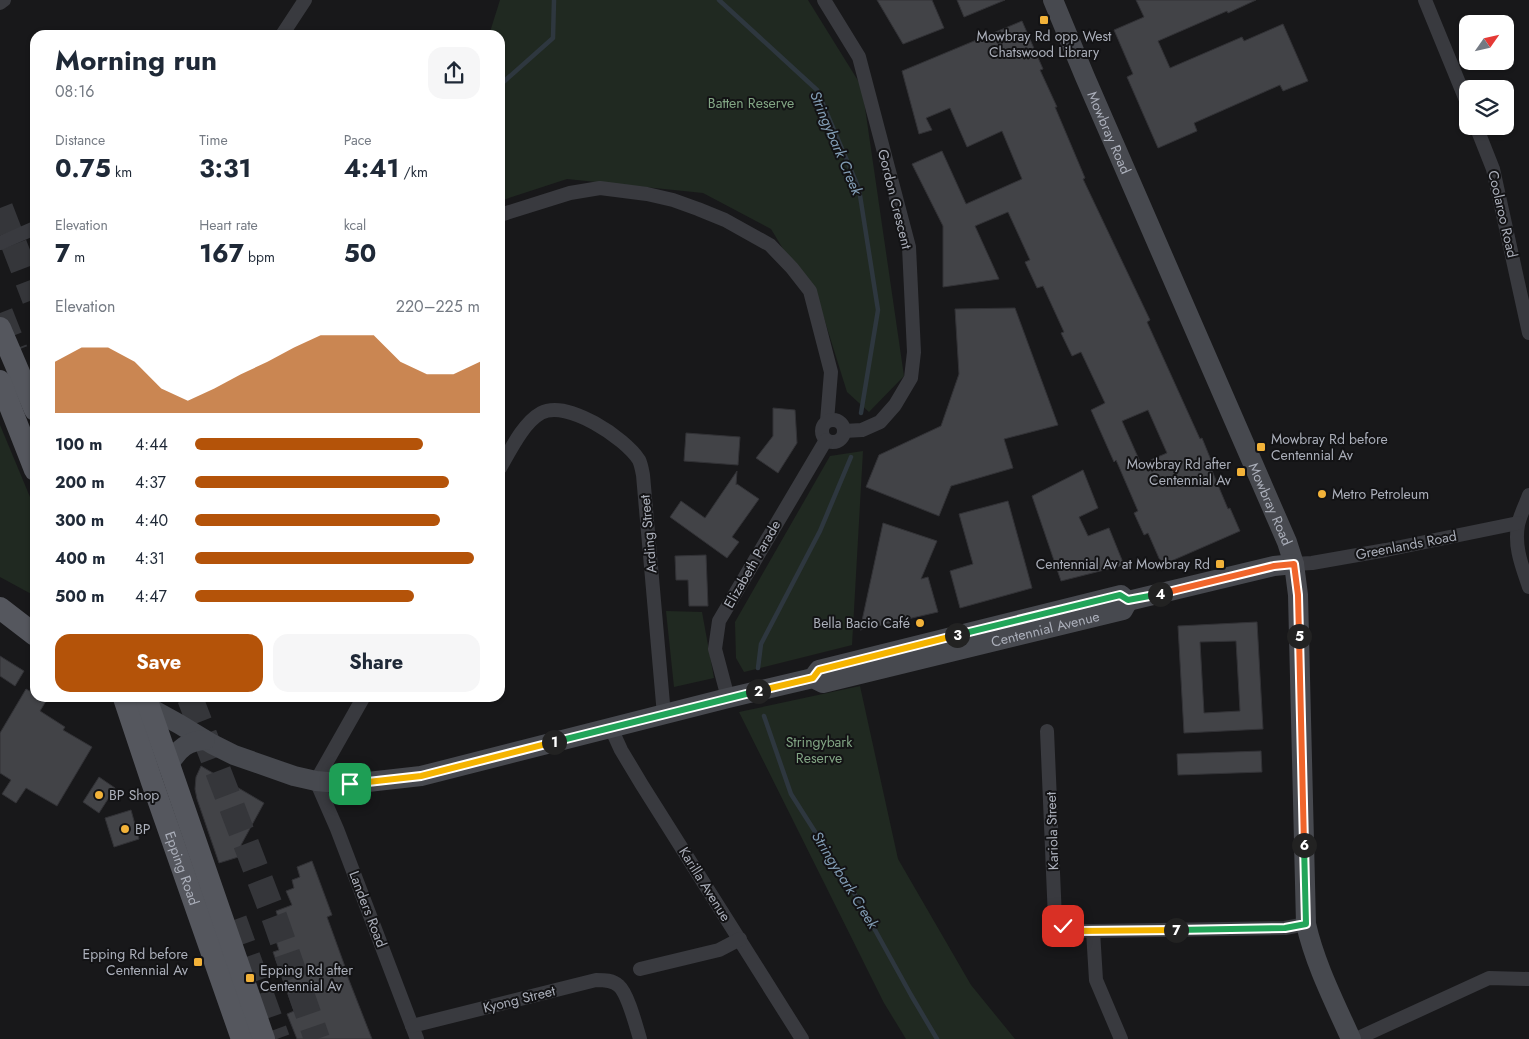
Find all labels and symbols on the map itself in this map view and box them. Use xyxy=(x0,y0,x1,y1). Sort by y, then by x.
marker: Mowbray Rd opp West Chatswood Library xyxy=(1038,14,1050,26)
north arrow xyxy=(1459,15,1514,70)
place label: Mowbray Rd opp West Chatswood Library xyxy=(977,26,1112,62)
water label: Stringybark Creek xyxy=(804,87,868,199)
street label: Mowbray Road xyxy=(1082,88,1136,177)
park label: Batten Reserve xyxy=(708,93,794,113)
street label: Gordon Crescent xyxy=(873,147,917,252)
street label: Coolaroo Road xyxy=(1483,168,1523,260)
place label: Mowbray Rd before Centennial Av xyxy=(1271,429,1388,465)
marker: Mowbray Rd before Centennial Av xyxy=(1255,441,1267,453)
place label: Mowbray Rd after Centennial Av xyxy=(1127,454,1232,490)
street label: Mowbray Road xyxy=(1244,460,1297,549)
marker: Mowbray Rd after Centennial Av xyxy=(1235,466,1247,478)
place label: Metro Petroleum xyxy=(1332,484,1429,504)
marker: Metro Petroleum xyxy=(1316,488,1328,500)
street label: Arding Street xyxy=(635,493,661,574)
street label: Elizabeth Parade xyxy=(719,516,785,612)
street label: Greenlands Road xyxy=(1354,525,1458,565)
place label: Centennial Av at Mowbray Rd xyxy=(1036,554,1210,574)
marker: Centennial Av at Mowbray Rd xyxy=(1214,558,1226,570)
pin: 4 xyxy=(1148,582,1172,606)
street label: Centennial Avenue xyxy=(989,606,1102,652)
place label: Bella Bacio Café xyxy=(813,613,910,633)
marker: Bella Bacio Café xyxy=(914,617,926,629)
pin: 3 xyxy=(944,622,970,648)
pin: 5 xyxy=(1286,624,1312,648)
pin: 2 xyxy=(746,678,770,704)
pin: 1 xyxy=(542,730,566,754)
park label: Stringybark Reserve xyxy=(786,732,853,768)
pin xyxy=(329,763,371,805)
place label: BP Shop xyxy=(109,785,159,805)
marker: BP Shop xyxy=(93,789,105,801)
street label: Kariola Street xyxy=(1041,791,1063,870)
place label: BP xyxy=(135,819,151,839)
marker: BP xyxy=(119,823,131,835)
water label: Stringybark Creek xyxy=(806,827,884,933)
street label: Epping Road xyxy=(160,829,204,908)
pin: 6 xyxy=(1292,832,1316,858)
street label: Karilla Avenue xyxy=(674,843,736,925)
street label: Landers Road xyxy=(344,868,392,950)
pin xyxy=(1042,905,1084,947)
pin: 7 xyxy=(1164,918,1188,942)
place label: Epping Rd before Centennial Av xyxy=(83,944,189,980)
marker: Epping Rd before Centennial Av xyxy=(192,956,204,968)
place label: Epping Rd after Centennial Av xyxy=(260,960,353,996)
marker: Epping Rd after Centennial Av xyxy=(244,972,256,984)
street label: Kyong Street xyxy=(481,980,558,1018)

